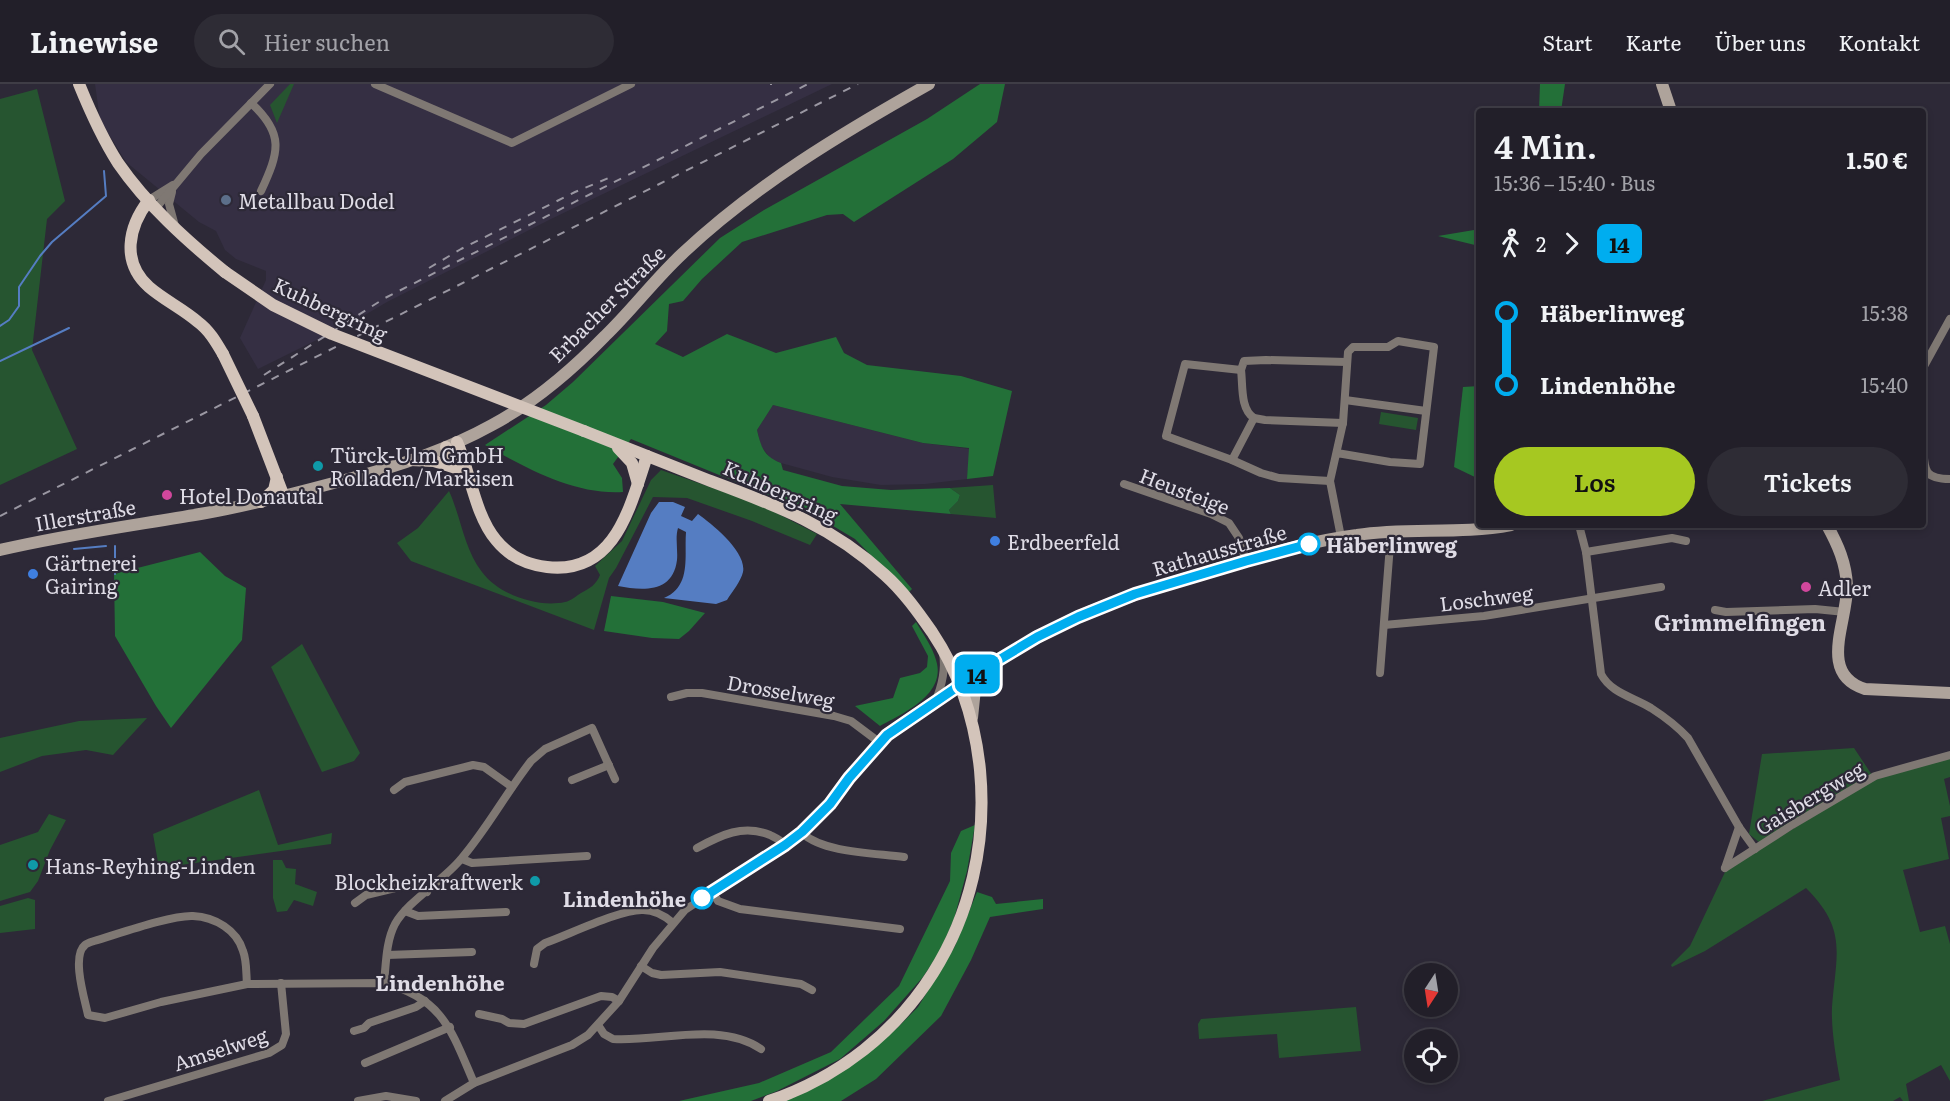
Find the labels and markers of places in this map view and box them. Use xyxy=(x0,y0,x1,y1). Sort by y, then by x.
place label: Metallbau Dodel xyxy=(238,185,395,215)
marker: Metallbau Dodel xyxy=(219,193,233,207)
place label: Türck-Ulm GmbH Rolladen/Markisen xyxy=(330,439,514,492)
marker: Türck-Ulm GmbH Rolladen/Markisen xyxy=(311,459,325,473)
place label: Hotel Donautal xyxy=(179,480,324,510)
marker: Hotel Donautal xyxy=(160,488,174,502)
place label: Erdbeerfeld xyxy=(1007,526,1120,556)
place label: Häberlinweg xyxy=(1326,529,1458,559)
marker: Häberlinweg xyxy=(1298,533,1320,555)
marker: Erdbeerfeld xyxy=(988,534,1002,548)
place label: Gärtnerei Gairing xyxy=(45,547,138,600)
marker: Gärtnerei Gairing xyxy=(26,567,40,581)
place label: Adler xyxy=(1818,572,1872,602)
marker: Adler xyxy=(1799,580,1813,594)
place label: Hans-Reyhing-Linden xyxy=(45,850,256,880)
marker: Hans-Reyhing-Linden xyxy=(26,858,40,872)
place label: Blockheizkraftwerk xyxy=(334,866,524,896)
marker: Blockheizkraftwerk xyxy=(528,874,542,888)
place label: Lindenhöhe xyxy=(563,883,686,913)
marker: Lindenhöhe xyxy=(691,887,713,909)

